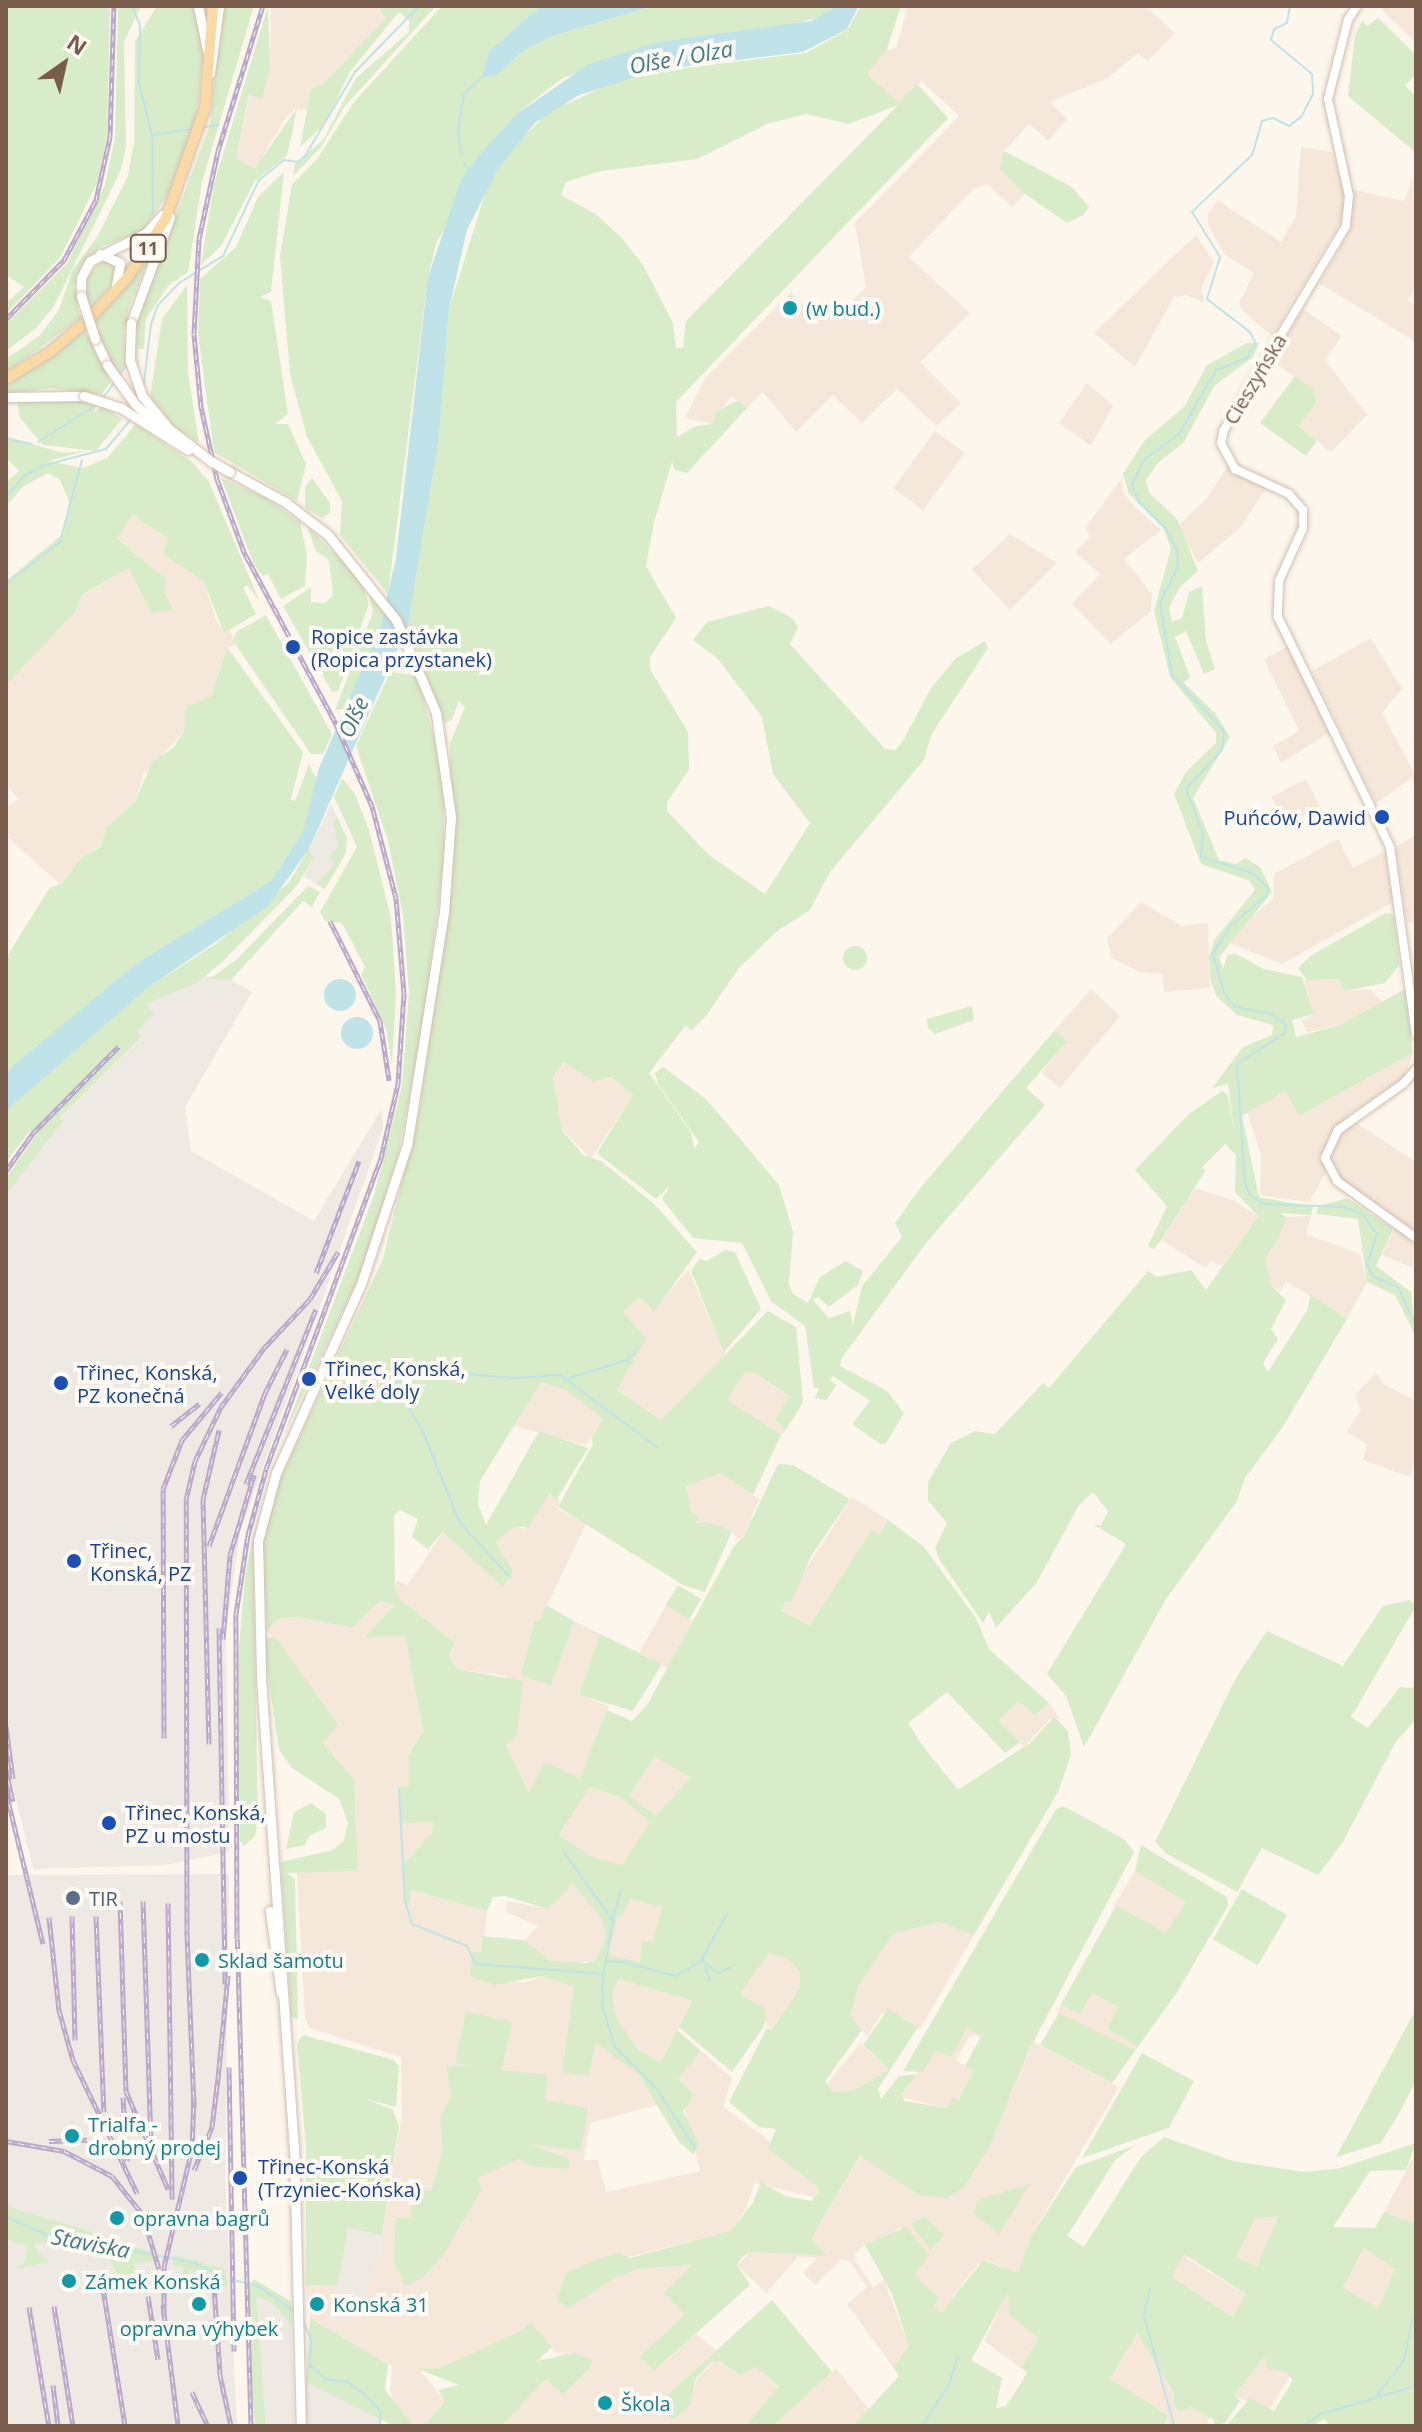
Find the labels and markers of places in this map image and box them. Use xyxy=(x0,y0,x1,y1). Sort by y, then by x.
place label: (w bud.) xyxy=(806,296,880,320)
marker: (w bud.) xyxy=(781,299,799,317)
place label: Ropice zastávka (Ropica przystanek) xyxy=(311,624,492,671)
marker: Ropice zastávka (Ropica przystanek) xyxy=(282,636,304,658)
place label: Puńców, Dawid xyxy=(1224,805,1366,829)
marker: Puńców, Dawid xyxy=(1373,808,1391,826)
place label: Třinec, Konská, Velké doly xyxy=(325,1356,466,1403)
place label: Třinec, Konská, PZ konečná xyxy=(77,1360,218,1407)
marker: Třinec, Konská, Velké doly xyxy=(300,1370,318,1388)
marker: Třinec, Konská, PZ konečná xyxy=(52,1374,70,1392)
place label: Třinec, Konská, PZ xyxy=(90,1538,192,1585)
marker: Třinec, Konská, PZ xyxy=(65,1552,83,1570)
place label: Třinec, Konská, PZ u mostu xyxy=(125,1800,266,1847)
marker: Třinec, Konská, PZ u mostu xyxy=(100,1814,118,1832)
place label: TIR xyxy=(89,1886,118,1910)
marker: TIR xyxy=(64,1889,82,1907)
place label: Sklad šamotu xyxy=(218,1948,344,1972)
marker: Sklad šamotu xyxy=(193,1951,211,1969)
place label: Trialfa - drobný prodej xyxy=(88,2112,221,2159)
marker: Trialfa - drobný prodej xyxy=(63,2127,81,2145)
place label: Třinec-Konská (Trzyniec-Końska) xyxy=(258,2154,421,2201)
marker: Třinec-Konská (Trzyniec-Końska) xyxy=(229,2167,251,2189)
place label: opravna bagrů xyxy=(133,2206,270,2230)
marker: opravna bagrů xyxy=(108,2209,126,2227)
place label: Zámek Konská xyxy=(85,2269,221,2293)
marker: Zámek Konská xyxy=(60,2272,78,2290)
place label: Konská 31 xyxy=(333,2292,429,2316)
marker: opravna výhybek xyxy=(190,2295,208,2313)
marker: Konská 31 xyxy=(308,2295,326,2313)
place label: opravna výhybek xyxy=(120,2316,278,2340)
place label: Škola xyxy=(621,2391,671,2415)
marker: Škola xyxy=(596,2394,614,2412)

